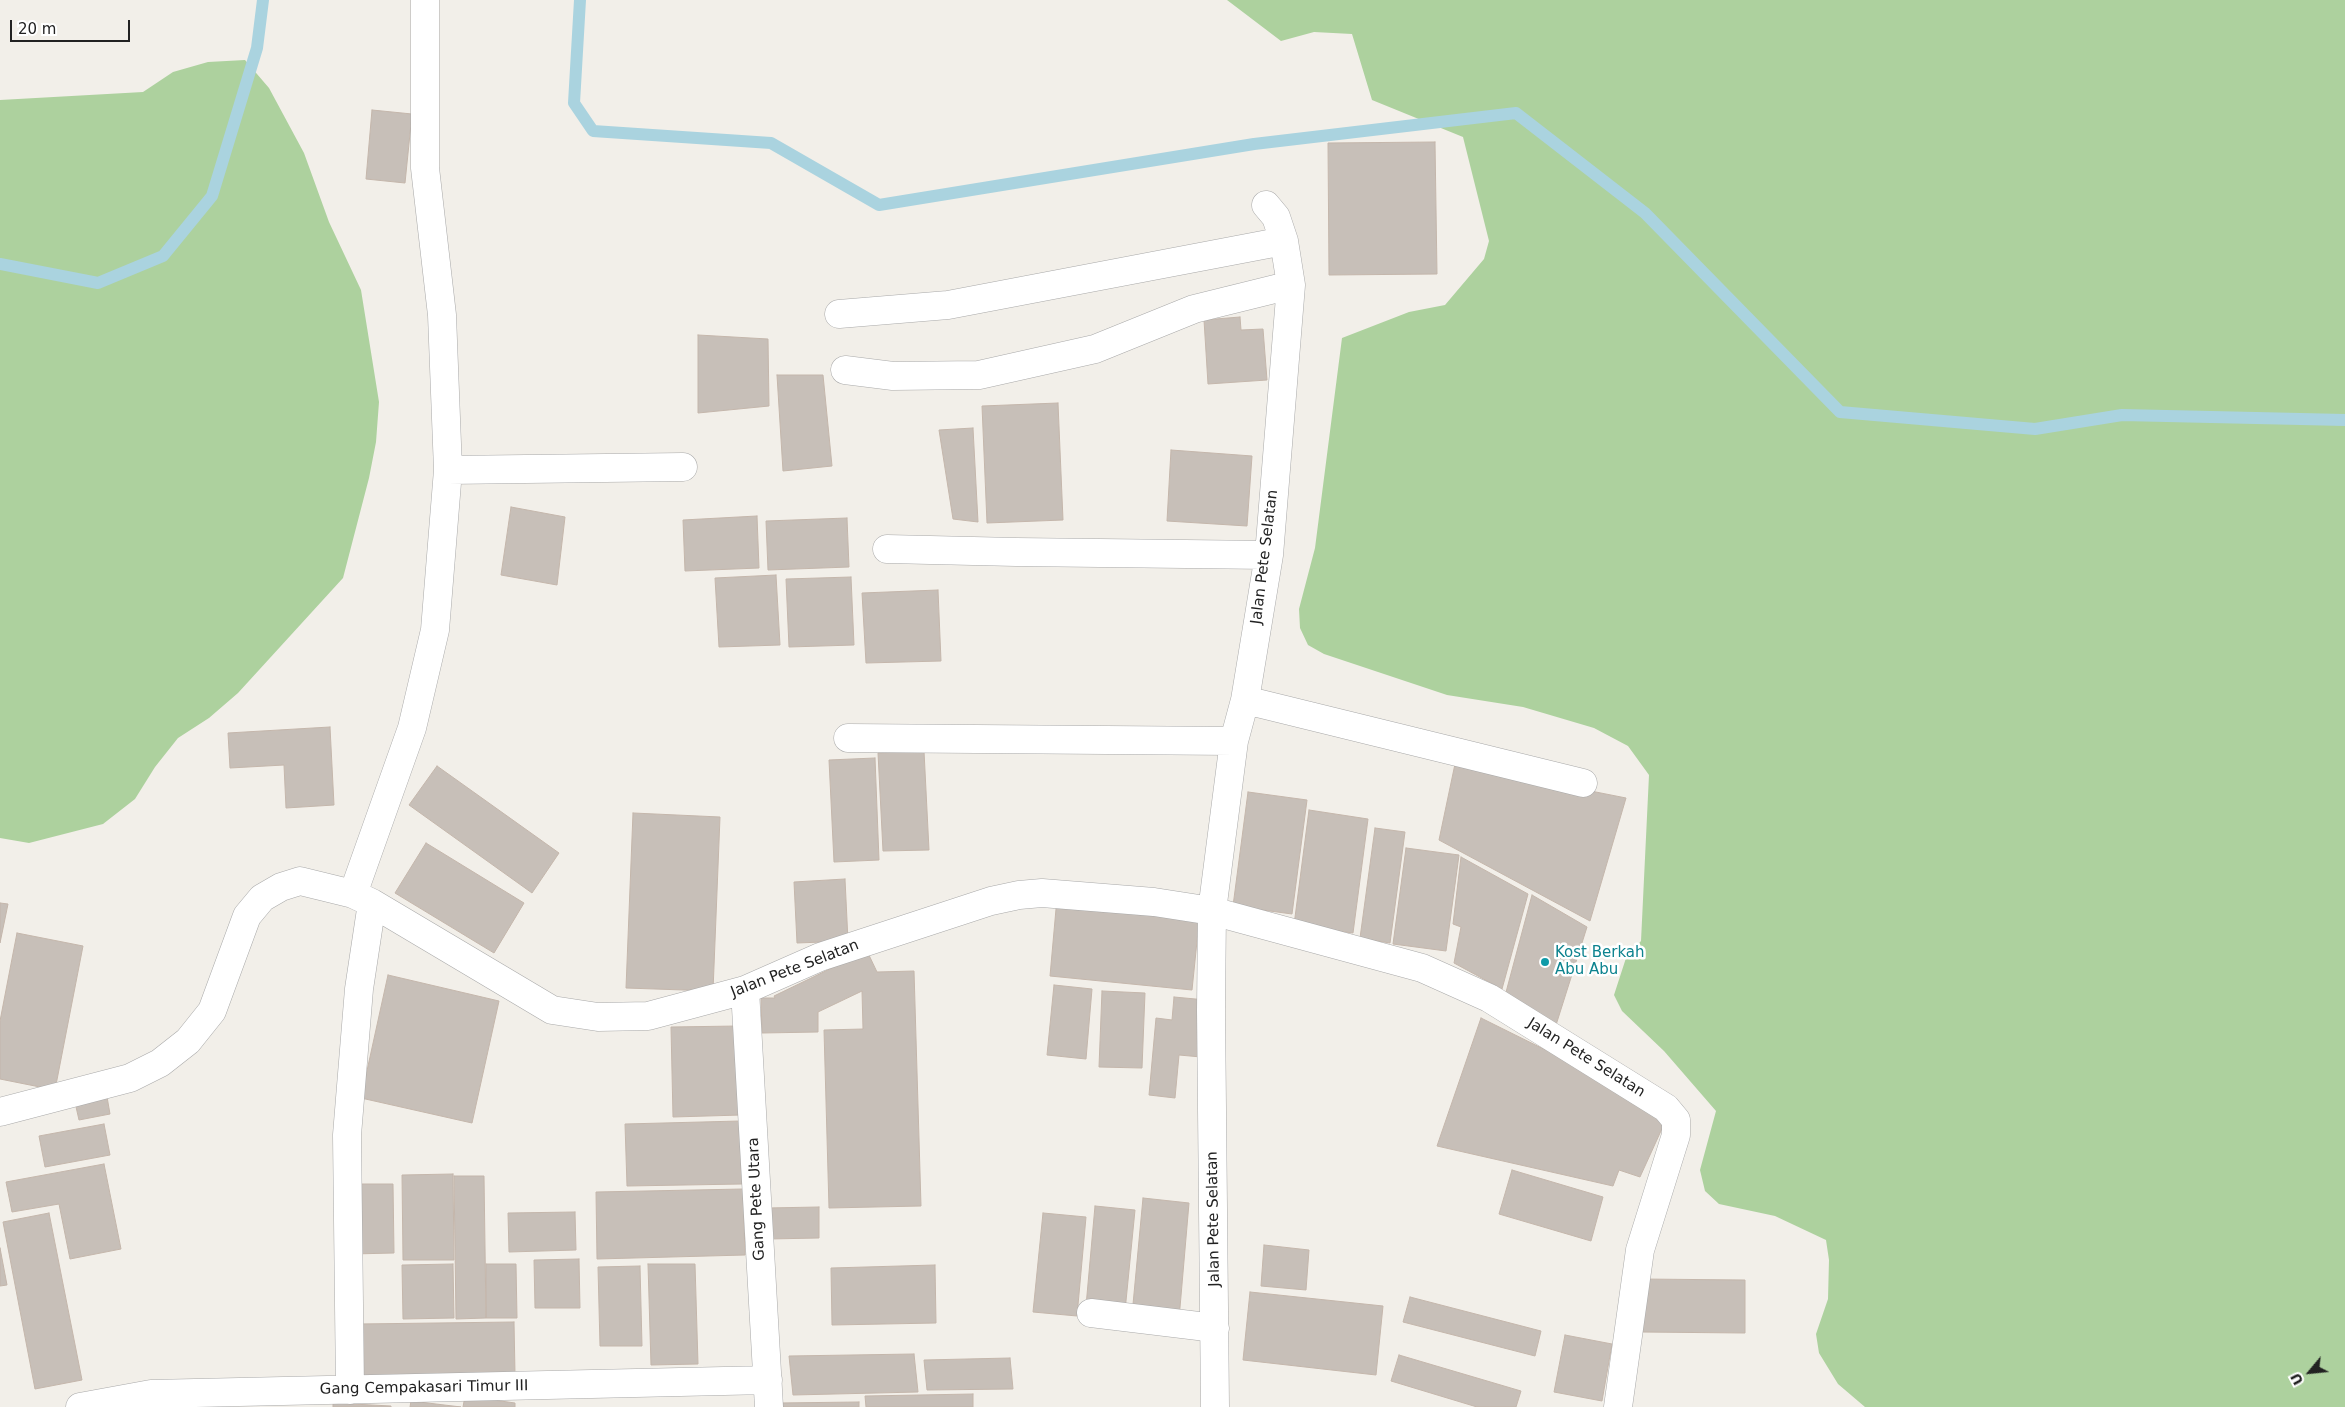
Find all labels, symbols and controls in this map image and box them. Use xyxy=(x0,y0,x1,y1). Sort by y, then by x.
scale bar xyxy=(12,10,132,42)
text: 20 m xyxy=(18,20,56,38)
street label: Jalan Pete Selatan xyxy=(1248,489,1282,625)
street label: Jalan Pete Selatan xyxy=(728,936,862,1002)
place label: Kost Berkah Abu Abu xyxy=(1555,944,1645,979)
marker: Kost Berkah Abu Abu xyxy=(1539,956,1551,968)
street label: Jalan Pete Selatan xyxy=(1524,1014,1648,1102)
street label: Gang Pete Utara xyxy=(745,1137,769,1261)
street label: Jalan Pete Selatan xyxy=(1204,1151,1224,1287)
north arrow xyxy=(2285,1347,2335,1397)
text: U xyxy=(2287,1370,2306,1388)
street label: Gang Cempakasari Timur III xyxy=(320,1377,528,1399)

